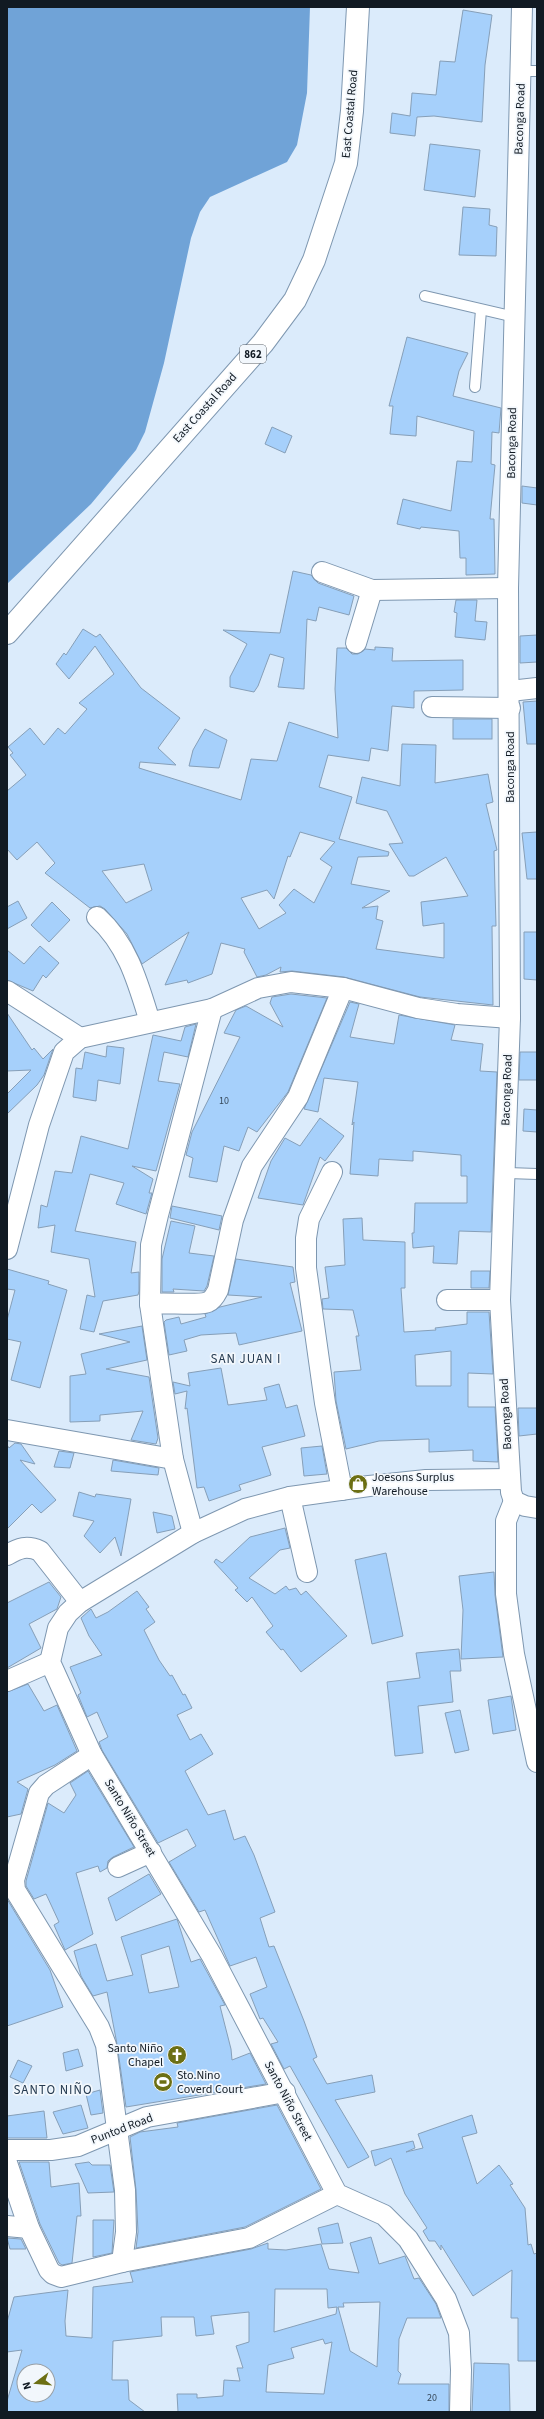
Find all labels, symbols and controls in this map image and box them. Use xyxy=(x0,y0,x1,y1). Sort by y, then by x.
street label: East Coastal Road xyxy=(338,69,362,159)
street label: Baconga Road xyxy=(510,83,530,155)
road number: 862 xyxy=(240,345,266,363)
street label: East Coastal Road xyxy=(169,369,241,447)
street label: Baconga Road xyxy=(503,407,521,479)
street label: Baconga Road xyxy=(502,731,519,803)
street label: Baconga Road xyxy=(497,1054,517,1126)
house number: 10 xyxy=(219,1094,229,1108)
district label: SAN JUAN I xyxy=(211,1350,281,1368)
street label: Baconga Road xyxy=(496,1378,516,1450)
place label: Joesons Surplus Warehouse xyxy=(372,1469,454,1500)
shop icon: Joesons Surplus Warehouse xyxy=(347,1473,369,1495)
street label: Santo Niño Street xyxy=(100,1776,160,1860)
place label: Santo Niño Chapel xyxy=(107,2040,163,2071)
church icon: Santo Niño Chapel xyxy=(166,2044,188,2066)
street label: Santo Niño Street xyxy=(260,2058,316,2144)
place label: Sto.Nino Coverd Court xyxy=(177,2067,243,2098)
sports icon: Sto.Nino Coverd Court xyxy=(152,2071,174,2093)
district label: SANTO NIÑO xyxy=(13,2081,93,2099)
street label: Puntod Road xyxy=(89,2109,155,2149)
north arrow xyxy=(16,2363,56,2403)
text: N xyxy=(19,2380,35,2391)
house number: 20 xyxy=(427,2391,437,2405)

